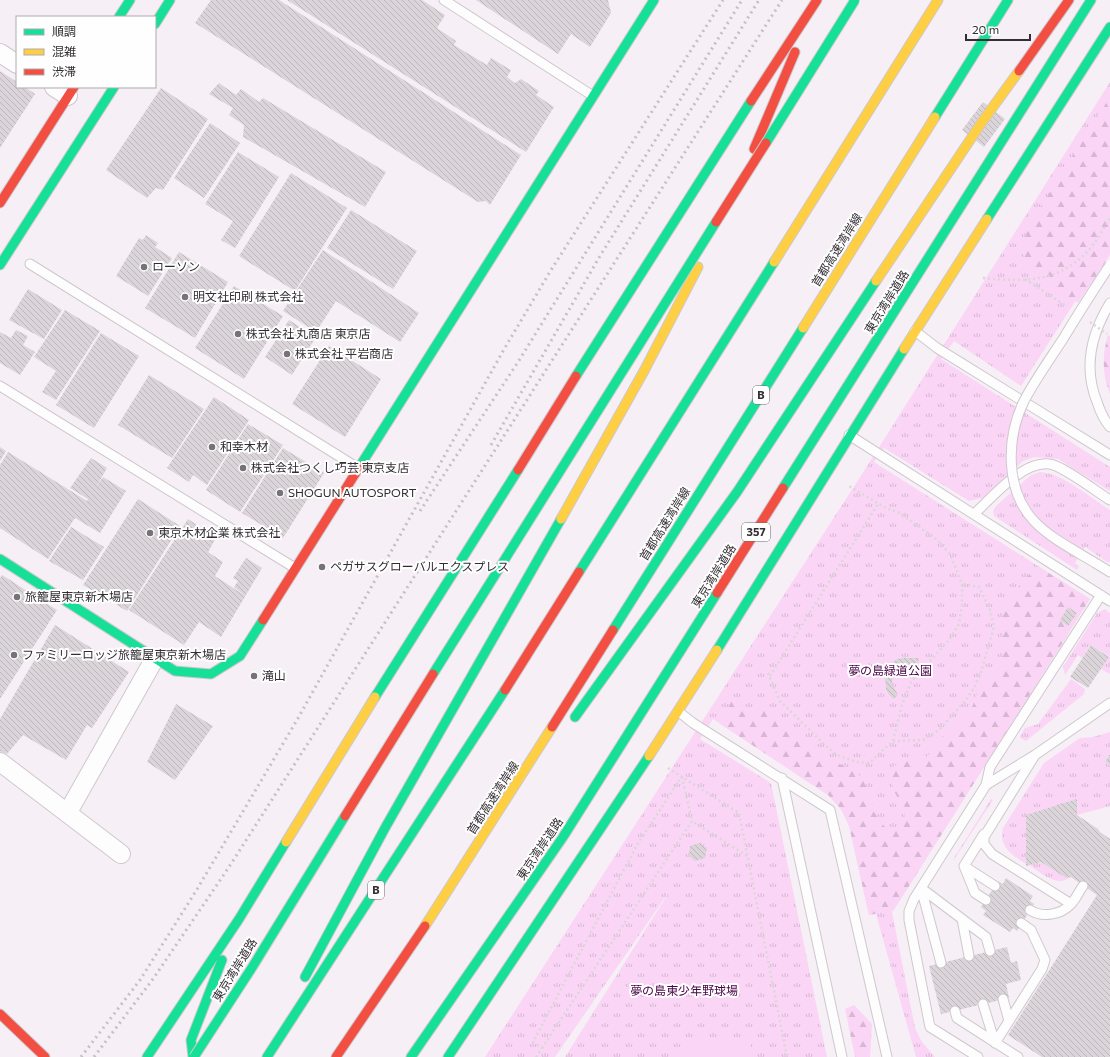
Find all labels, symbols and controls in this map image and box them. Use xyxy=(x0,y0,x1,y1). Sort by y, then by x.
legend xyxy=(16,16,156,88)
scale bar xyxy=(966,16,1030,42)
text: 20 m xyxy=(972,22,999,36)
text: 順調 xyxy=(52,24,76,38)
text: 混雑 xyxy=(52,44,76,58)
text: 渋滞 xyxy=(52,64,76,78)
street label: 首都高速湾岸線 xyxy=(808,210,864,289)
place label: ローソン xyxy=(152,259,200,273)
marker: ローソン xyxy=(139,262,149,272)
street label: 東京湾岸道路 xyxy=(861,267,911,336)
place label: 明文社印刷 株式会社 xyxy=(193,289,303,303)
marker: 明文社印刷 株式会社 xyxy=(180,292,190,302)
place label: 株式会社 丸商店 東京店 xyxy=(246,326,371,340)
marker: 株式会社 丸商店 東京店 xyxy=(233,329,243,339)
place label: 株式会社 平岩商店 xyxy=(295,346,393,360)
marker: 株式会社 平岩商店 xyxy=(282,349,292,359)
road number: B xyxy=(753,386,769,404)
place label: 和幸木材 xyxy=(220,439,268,453)
marker: 和幸木材 xyxy=(207,442,217,452)
place label: 株式会社つくし巧芸 東京支店 xyxy=(251,460,409,474)
marker: 株式会社つくし巧芸 東京支店 xyxy=(238,463,248,473)
street label: 首都高速湾岸線 xyxy=(636,484,692,563)
place label: SHOGUN AUTOSPORT xyxy=(288,485,417,499)
marker: SHOGUN AUTOSPORT xyxy=(275,488,285,498)
road number: 357 xyxy=(742,523,770,541)
place label: 東京木材企業 株式会社 xyxy=(158,525,280,539)
marker: 東京木材企業 株式会社 xyxy=(145,528,155,538)
street label: 東京湾岸道路 xyxy=(688,541,738,610)
place label: ペガサスグローバルエクスプレス xyxy=(330,559,509,573)
marker: ペガサスグローバルエクスプレス xyxy=(317,562,327,572)
place label: 旅籠屋東京新木場店 xyxy=(25,589,133,603)
marker: 旅籠屋東京新木場店 xyxy=(12,592,22,602)
place label: ファミリーロッジ旅籠屋東京新木場店 xyxy=(22,647,226,661)
marker: ファミリーロッジ旅籠屋東京新木場店 xyxy=(9,650,19,660)
park label: 夢の島緑道公園 xyxy=(848,663,932,677)
place label: 滝山 xyxy=(262,668,286,682)
marker: 滝山 xyxy=(249,671,259,681)
street label: 首都高速湾岸線 xyxy=(463,758,521,836)
street label: 東京湾岸道路 xyxy=(513,815,565,882)
road number: B xyxy=(368,881,384,899)
street label: 東京湾岸道路 xyxy=(209,935,259,1004)
park label: 夢の島東少年野球場 xyxy=(630,983,738,997)

